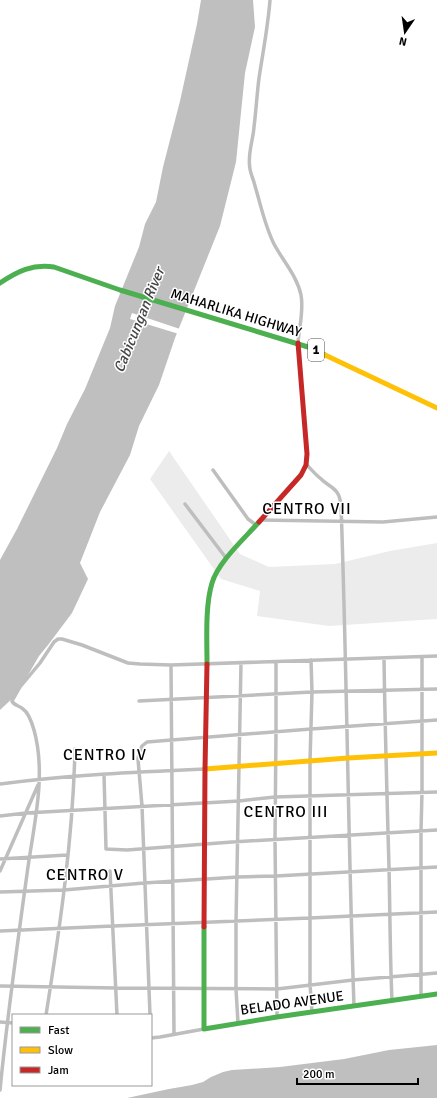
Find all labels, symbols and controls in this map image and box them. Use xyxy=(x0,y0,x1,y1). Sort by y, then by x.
north arrow xyxy=(385,12,425,52)
text: N xyxy=(398,34,408,48)
water label: Cabicungan River xyxy=(110,263,169,375)
street label: MAHARLIKA HIGHWAY xyxy=(169,285,303,341)
road number: 1 xyxy=(308,339,324,361)
district label: CENTRO VII xyxy=(262,499,352,519)
district label: CENTRO IV xyxy=(63,745,147,765)
district label: CENTRO III xyxy=(244,802,328,822)
district label: CENTRO V xyxy=(46,865,124,885)
street label: BELADO AVENUE xyxy=(239,987,345,1019)
legend xyxy=(12,1014,152,1086)
text: Fast xyxy=(48,1023,69,1038)
text: Slow xyxy=(48,1043,73,1058)
scale bar xyxy=(297,1060,418,1086)
text: Jam xyxy=(48,1063,69,1078)
text: 200 m xyxy=(303,1067,335,1082)

